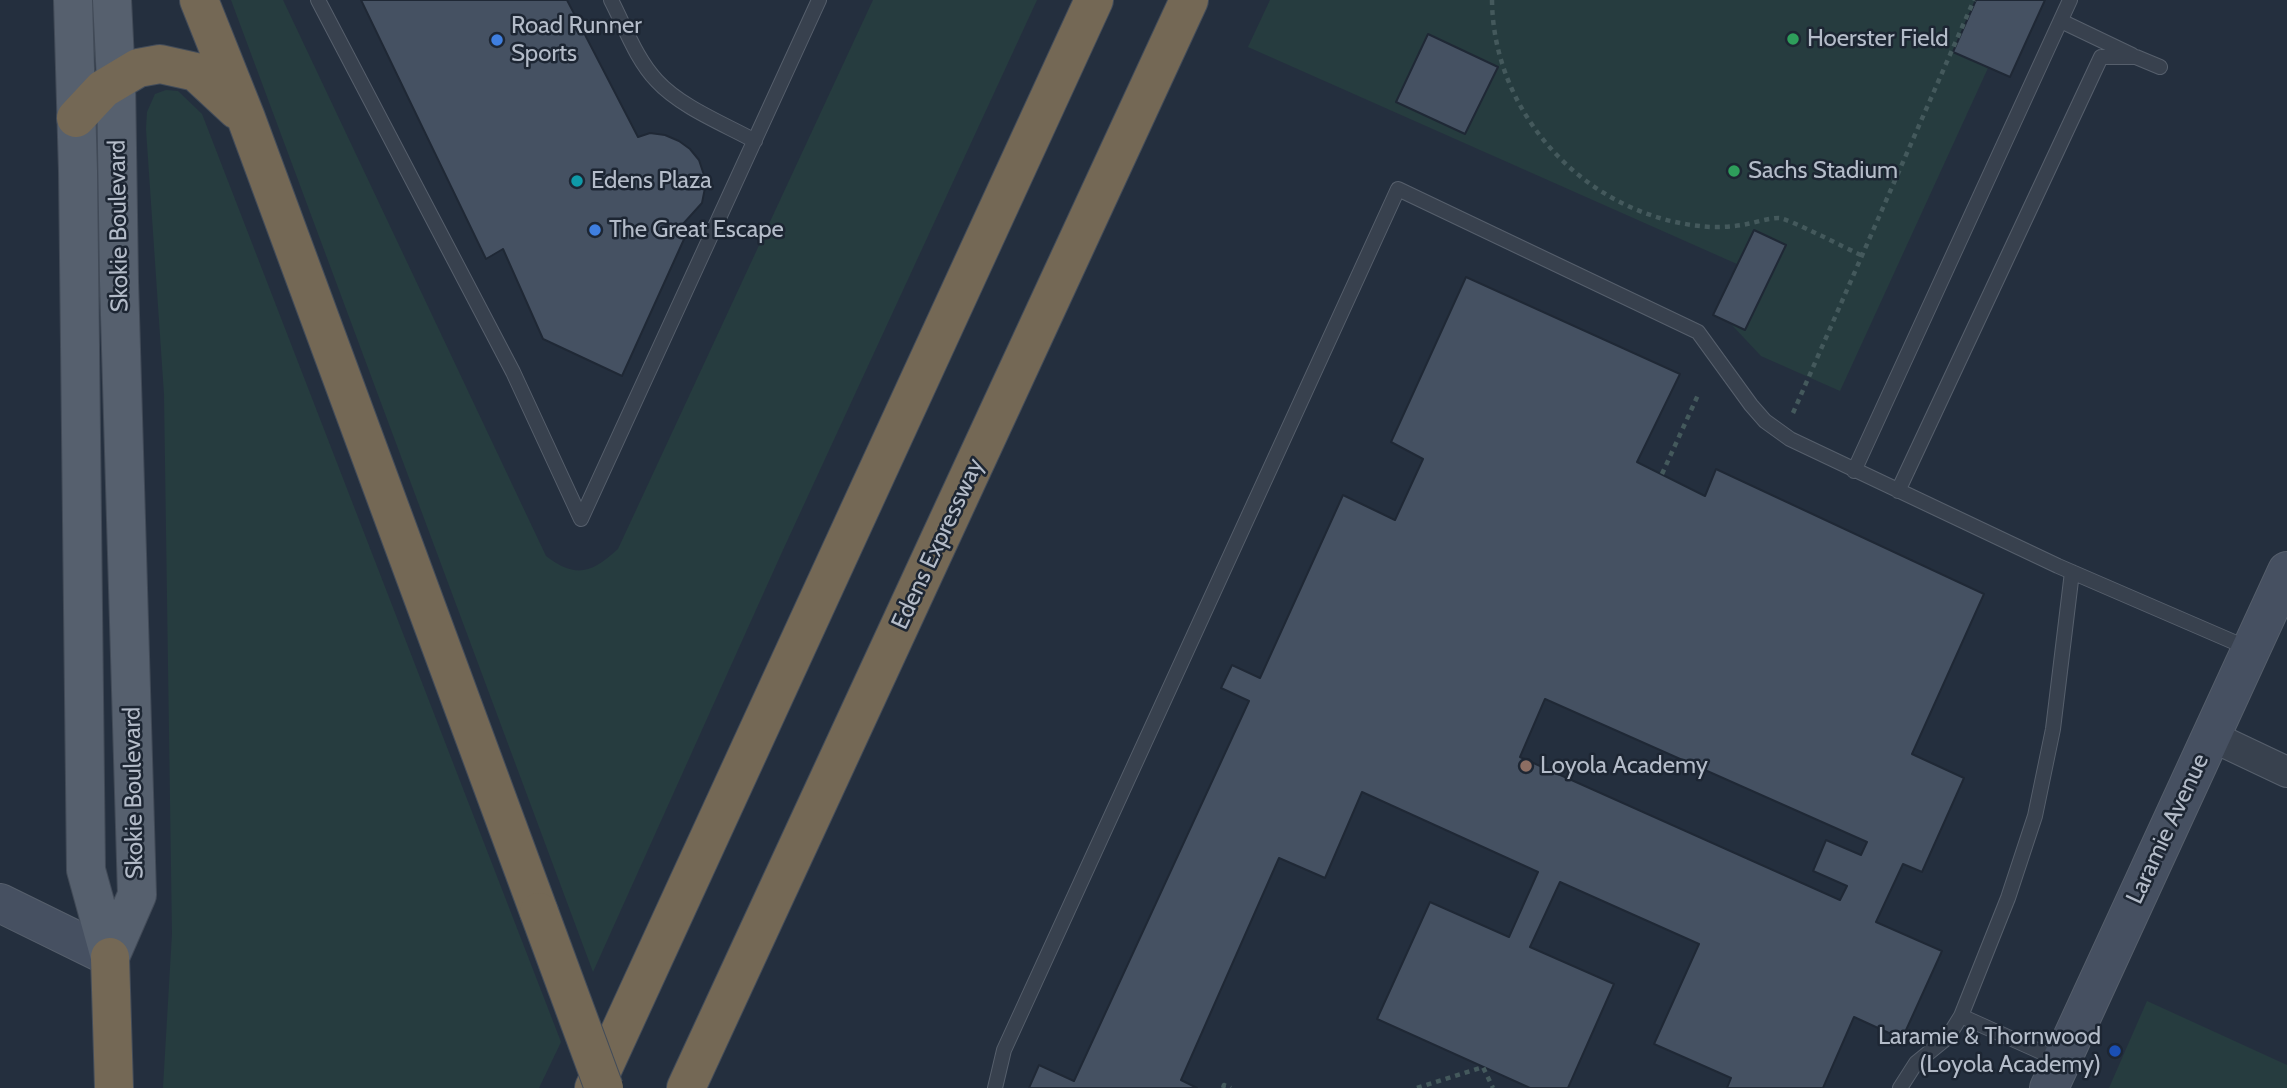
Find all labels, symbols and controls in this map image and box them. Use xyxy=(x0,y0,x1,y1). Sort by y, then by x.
place label: Road Runner Sports xyxy=(511,12,642,68)
place label: Hoerster Field xyxy=(1807,25,1949,53)
marker: Hoerster Field xyxy=(1785,31,1801,47)
marker: Road Runner Sports xyxy=(489,32,505,48)
street label: Skokie Boulevard xyxy=(103,140,135,312)
place label: Sachs Stadium xyxy=(1748,157,1898,185)
marker: Sachs Stadium xyxy=(1726,163,1742,179)
place label: Edens Plaza xyxy=(591,167,712,195)
marker: Edens Plaza xyxy=(569,173,585,189)
place label: The Great Escape xyxy=(609,216,784,244)
marker: The Great Escape xyxy=(587,222,603,238)
street label: Edens Expressway xyxy=(886,454,990,634)
street label: Skokie Boulevard xyxy=(118,707,150,879)
street label: Laramie Avenue xyxy=(2121,749,2215,909)
place label: Loyola Academy xyxy=(1540,752,1708,780)
marker: Loyola Academy xyxy=(1518,758,1534,774)
place label: Laramie & Thornwood (Loyola Academy) xyxy=(1878,1023,2101,1079)
marker: Laramie & Thornwood (Loyola Academy) xyxy=(2107,1043,2123,1059)

